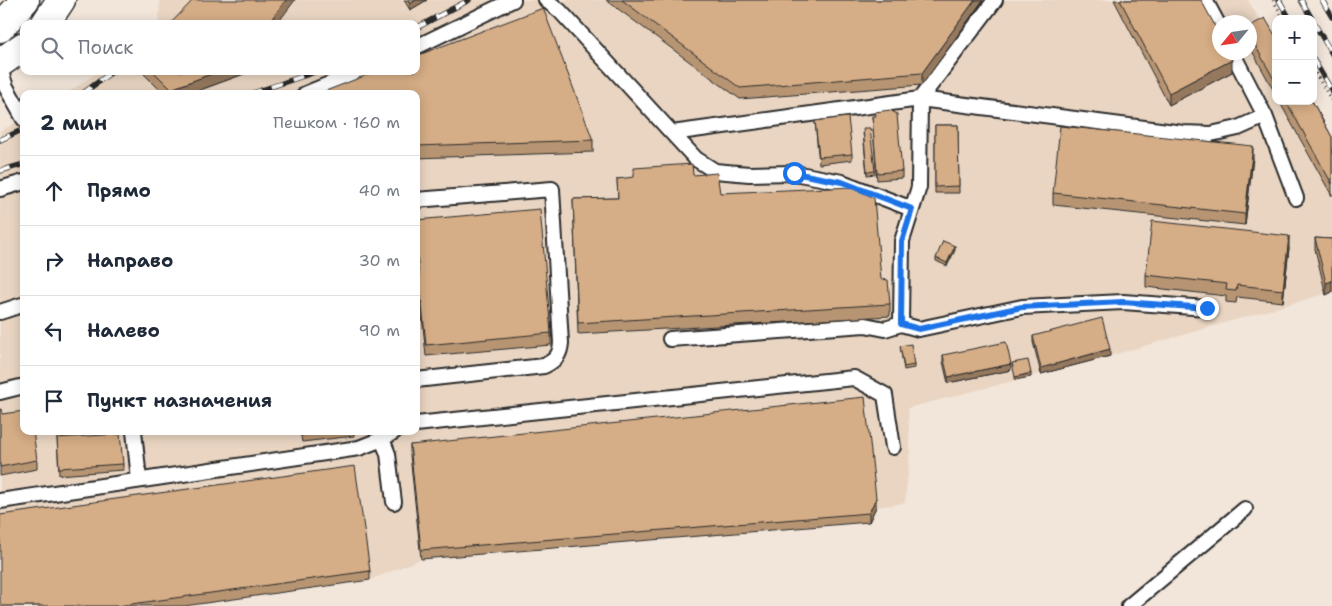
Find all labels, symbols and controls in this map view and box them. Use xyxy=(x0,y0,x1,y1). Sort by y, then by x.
north arrow xyxy=(1212,15,1257,60)
map controls xyxy=(1272,15,1317,105)
button: + xyxy=(1272,15,1317,60)
search box xyxy=(20,20,420,75)
icon: search xyxy=(38,34,66,62)
text: Поиск xyxy=(78,35,133,60)
button: − xyxy=(1272,60,1317,105)
text: 2 мин xyxy=(40,109,107,137)
text: Пешком · 160 m xyxy=(273,112,400,133)
route start xyxy=(783,162,806,185)
icon: ahead xyxy=(40,177,68,205)
text: Прямо xyxy=(87,178,151,203)
text: 40 m xyxy=(358,180,400,201)
icon: right xyxy=(40,247,68,275)
text: Направо xyxy=(87,248,173,273)
text: 30 m xyxy=(359,250,400,271)
route end xyxy=(1196,297,1219,320)
icon: left xyxy=(40,317,68,345)
text: Налево xyxy=(87,318,160,343)
text: 90 m xyxy=(359,320,400,341)
icon: arrive xyxy=(40,387,68,415)
text: Пункт назначения xyxy=(87,388,272,413)

